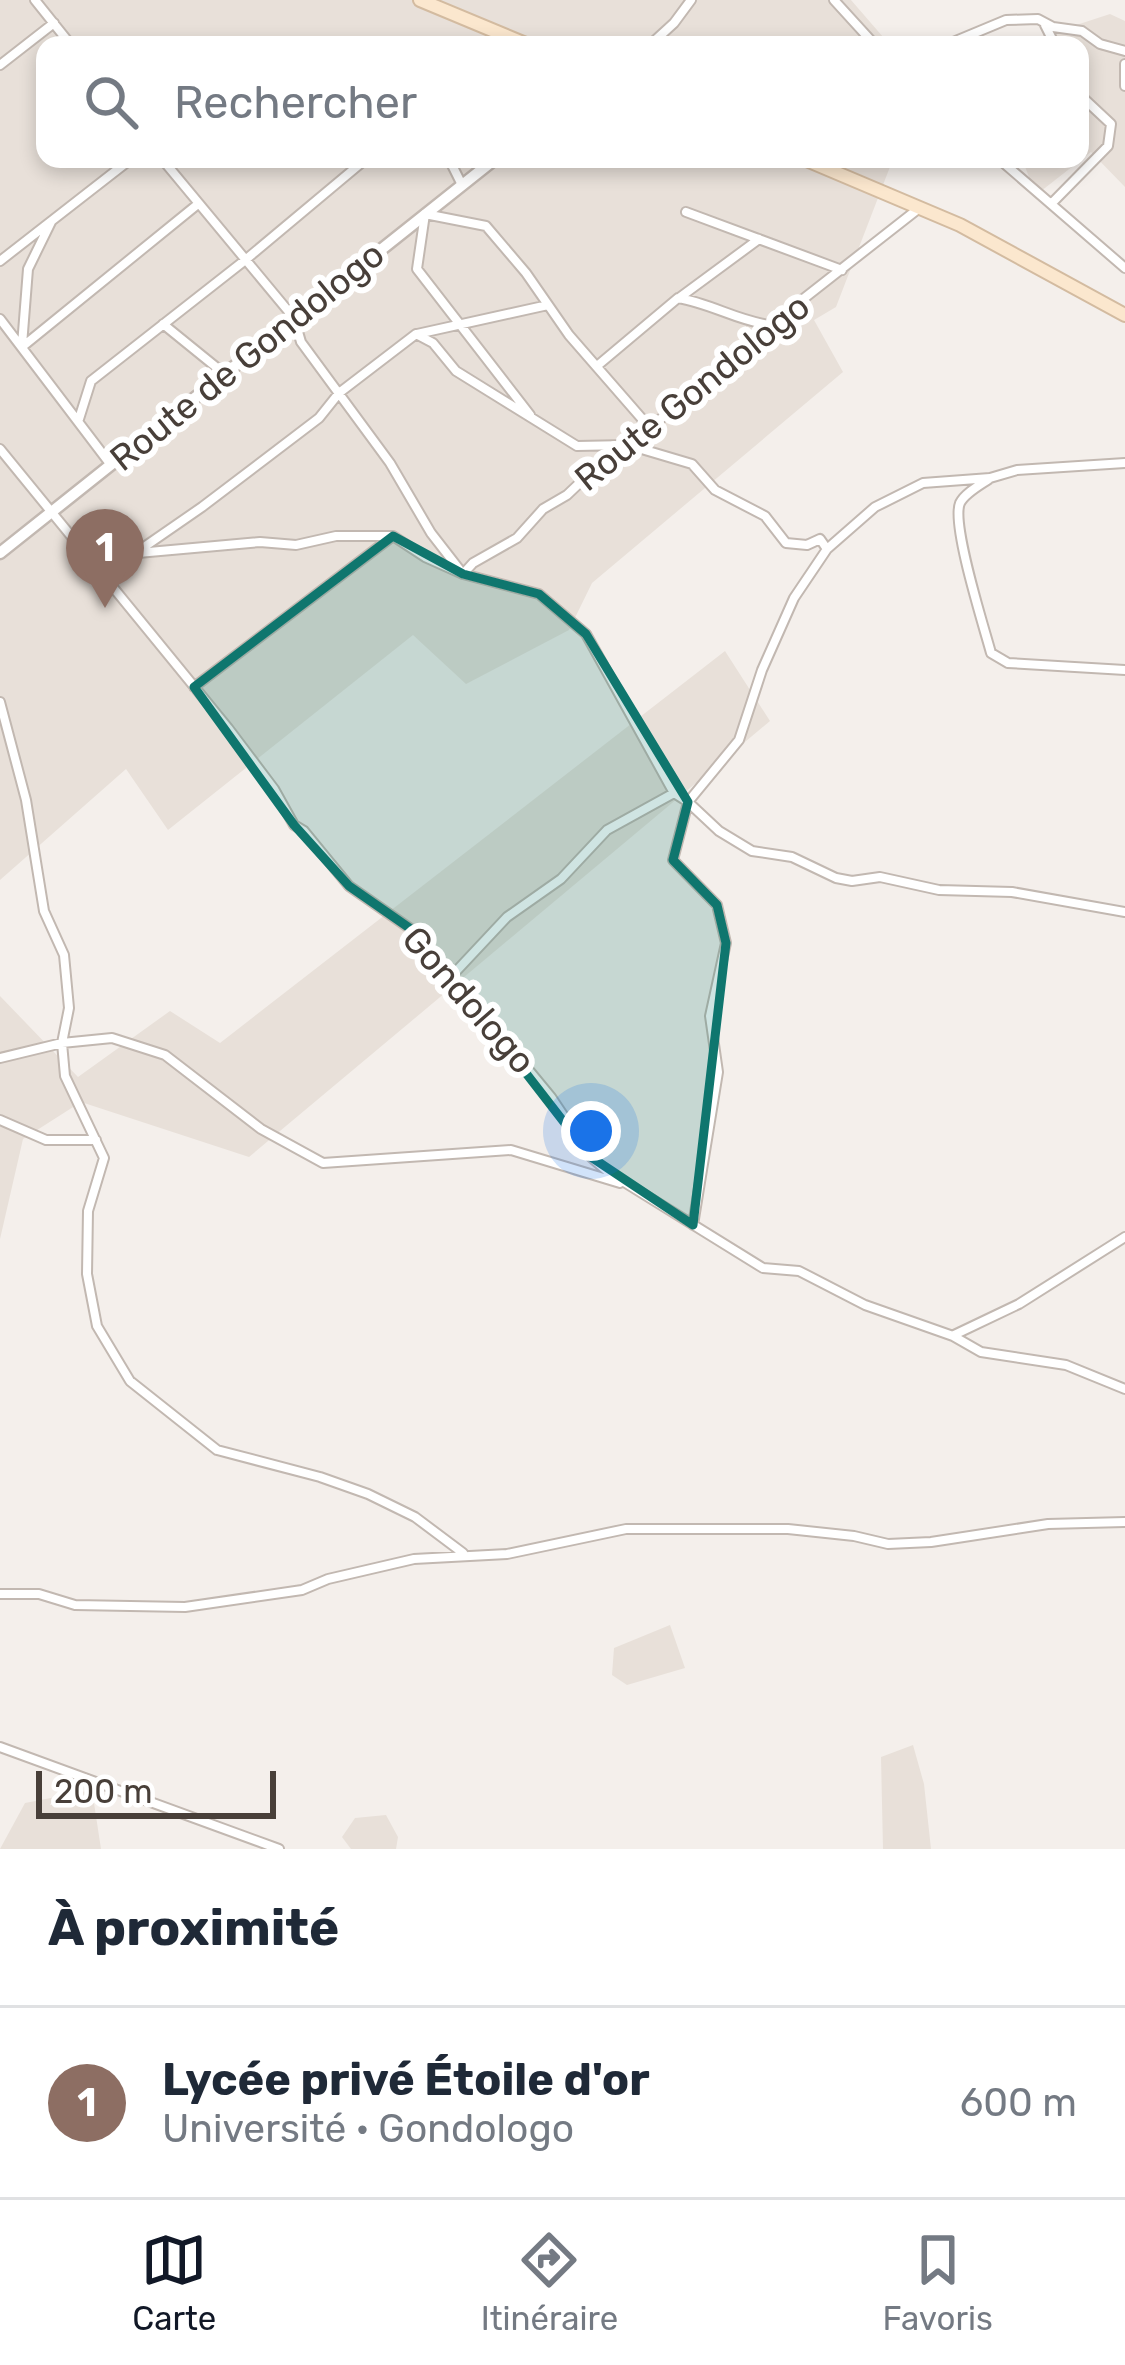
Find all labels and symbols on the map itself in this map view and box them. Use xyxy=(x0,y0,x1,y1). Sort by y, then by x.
street label: Route de Gondologo xyxy=(101,232,393,480)
street label: Route Gondologo xyxy=(566,284,818,500)
pin: 1 xyxy=(66,509,144,608)
street label: Gondologo xyxy=(394,918,544,1082)
your location xyxy=(561,1101,621,1161)
scale bar xyxy=(36,1765,276,1818)

